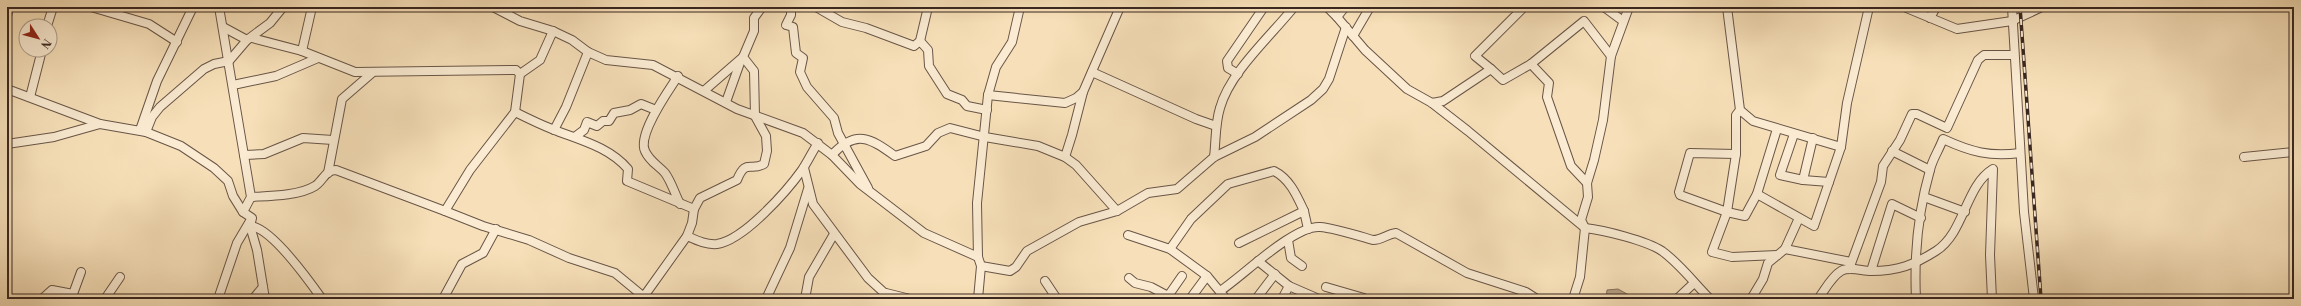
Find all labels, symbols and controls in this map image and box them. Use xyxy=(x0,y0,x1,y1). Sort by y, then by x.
north arrow xyxy=(18,18,58,58)
text: N xyxy=(37,36,54,51)

